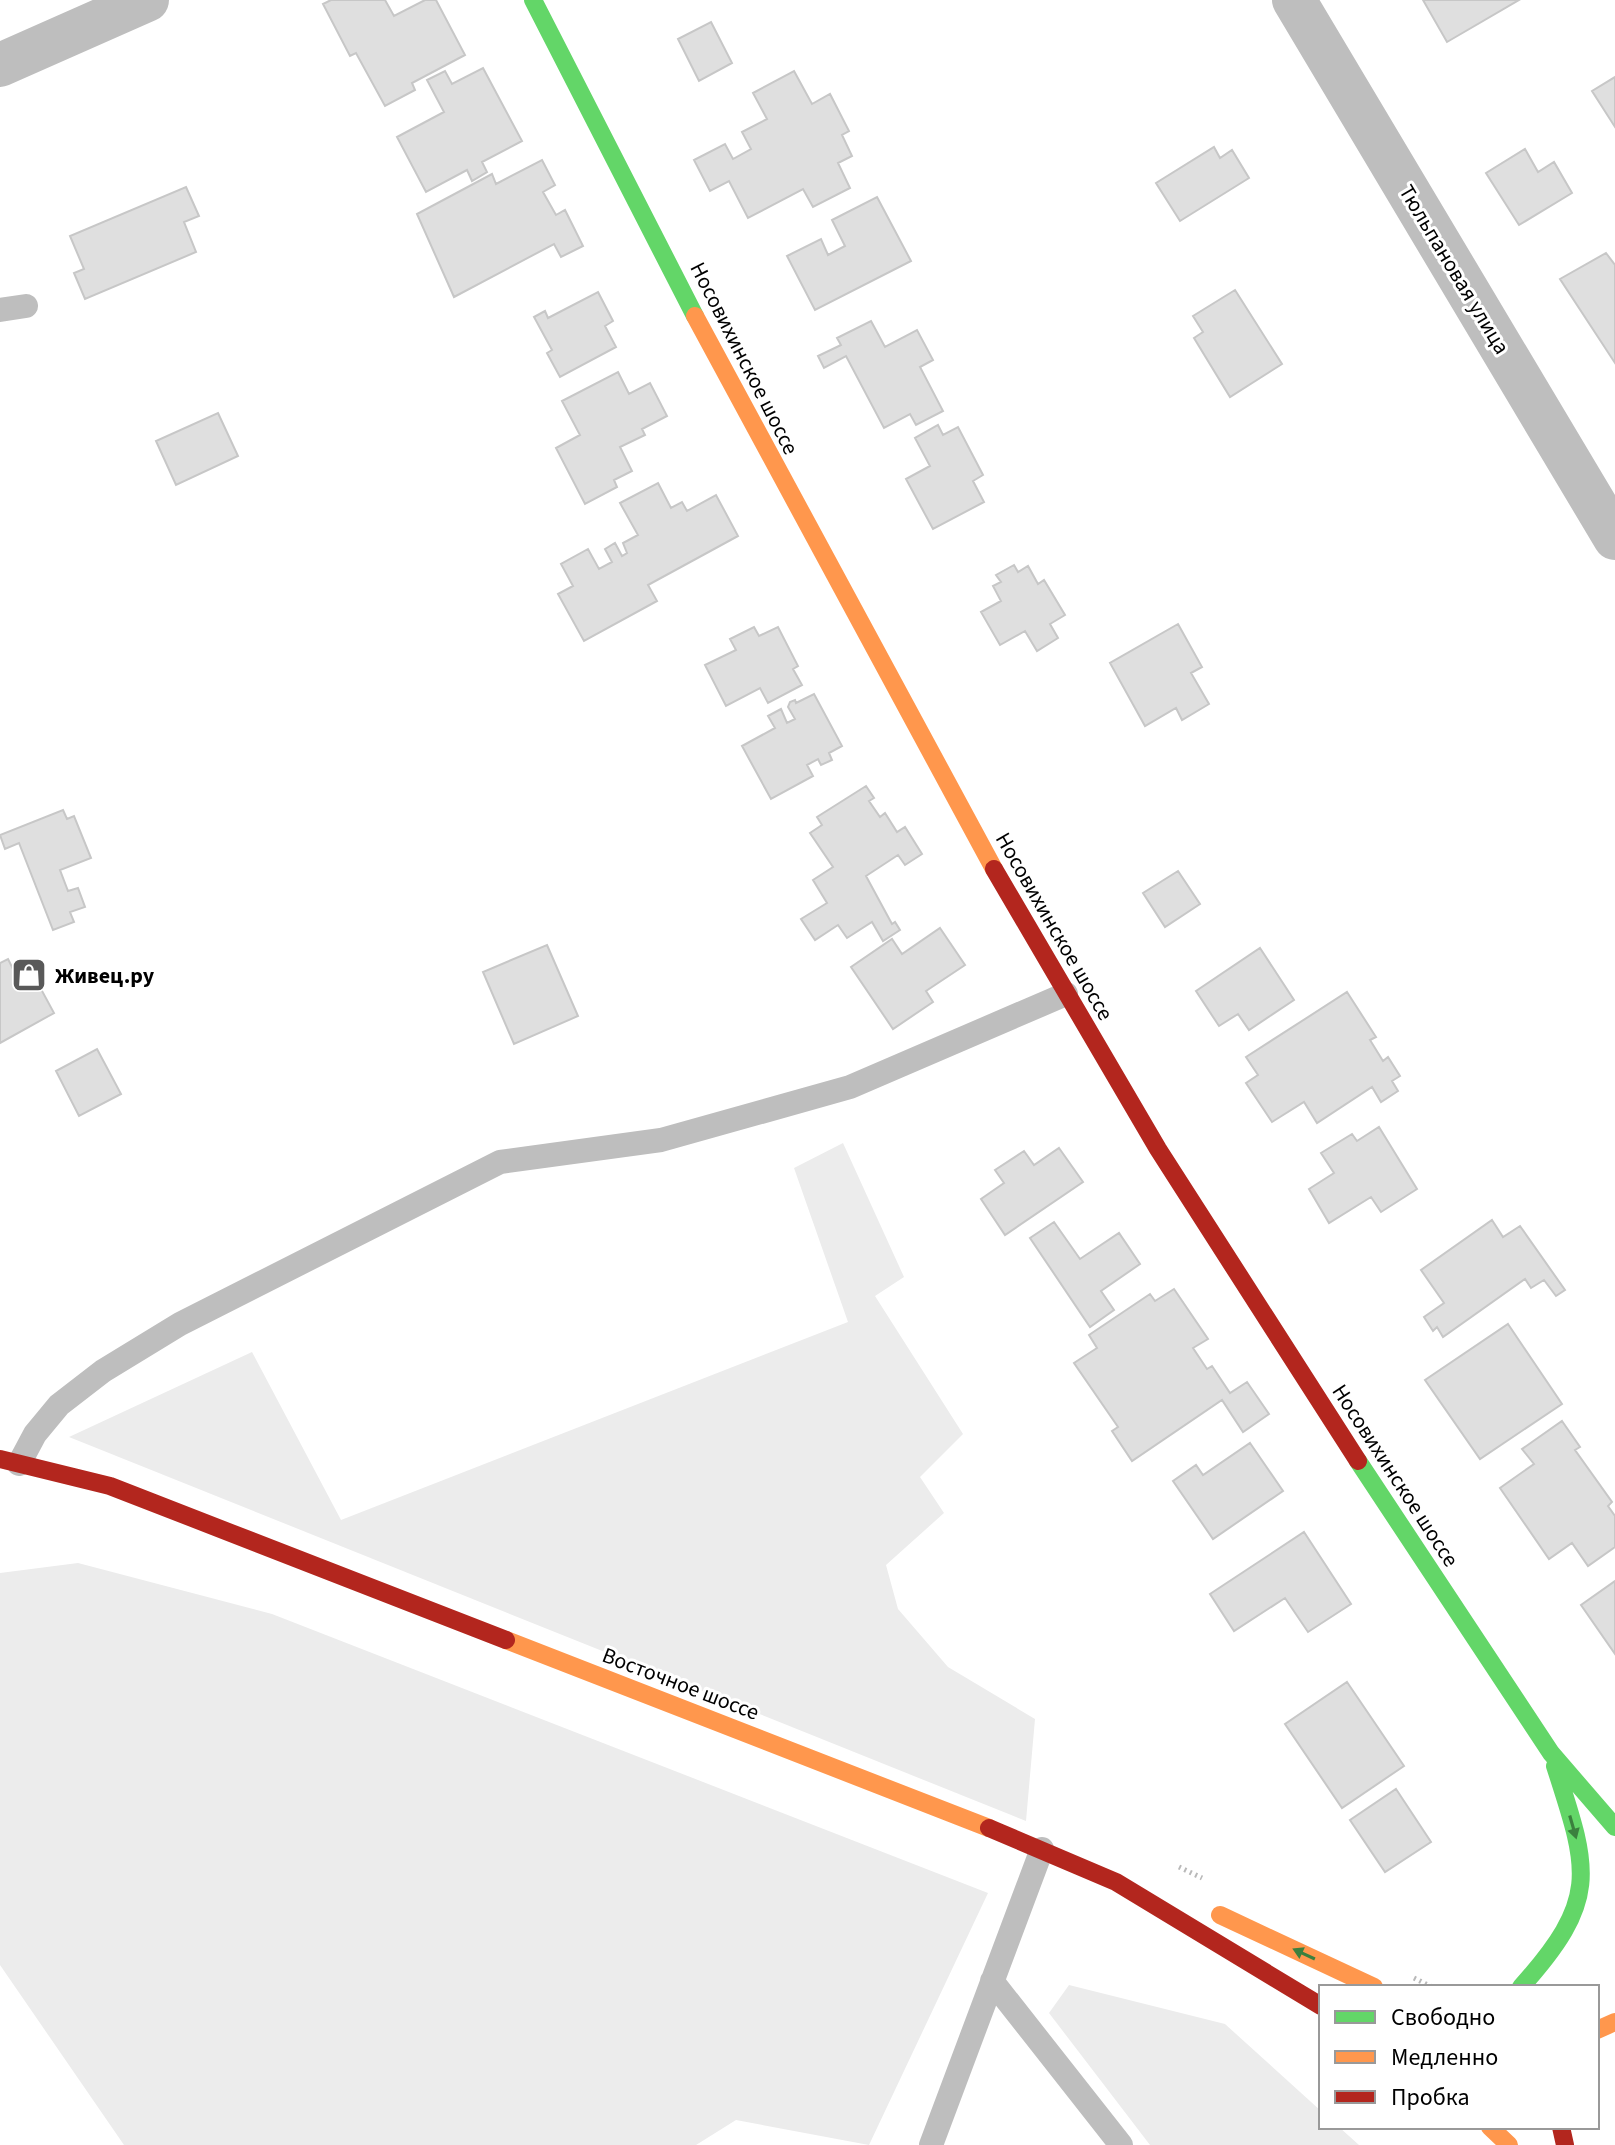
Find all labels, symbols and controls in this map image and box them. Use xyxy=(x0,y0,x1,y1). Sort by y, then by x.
street label: Тюльпановая улица xyxy=(1391,179,1517,360)
street label: Носовихинское шоссе xyxy=(682,257,807,460)
street label: Носовихинское шоссе xyxy=(987,827,1121,1026)
shop icon: Живец.ру xyxy=(10,956,48,994)
place label: Живец.ру xyxy=(55,960,155,992)
street label: Носовихинское шоссе xyxy=(1324,1378,1466,1573)
street label: Восточное шоссе xyxy=(598,1639,764,1729)
one-way arrow xyxy=(1567,1816,1580,1840)
one-way arrow xyxy=(1292,1947,1315,1961)
legend xyxy=(1319,1985,1599,2129)
text: Свободно xyxy=(1391,2000,1495,2035)
text: Медленно xyxy=(1391,2040,1498,2075)
text: Пробка xyxy=(1391,2080,1470,2115)

